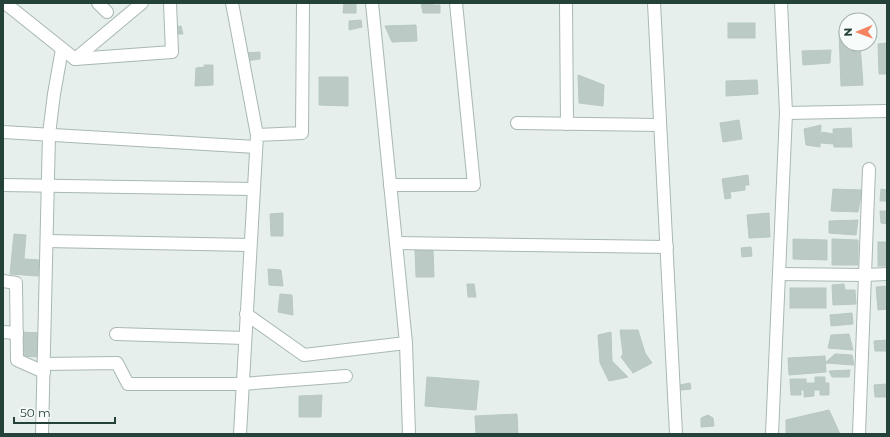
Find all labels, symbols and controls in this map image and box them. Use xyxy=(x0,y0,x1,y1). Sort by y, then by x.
north arrow xyxy=(838,12,878,52)
text: N xyxy=(841,28,855,37)
scale bar xyxy=(14,399,115,425)
text: 50 m xyxy=(20,405,51,420)

